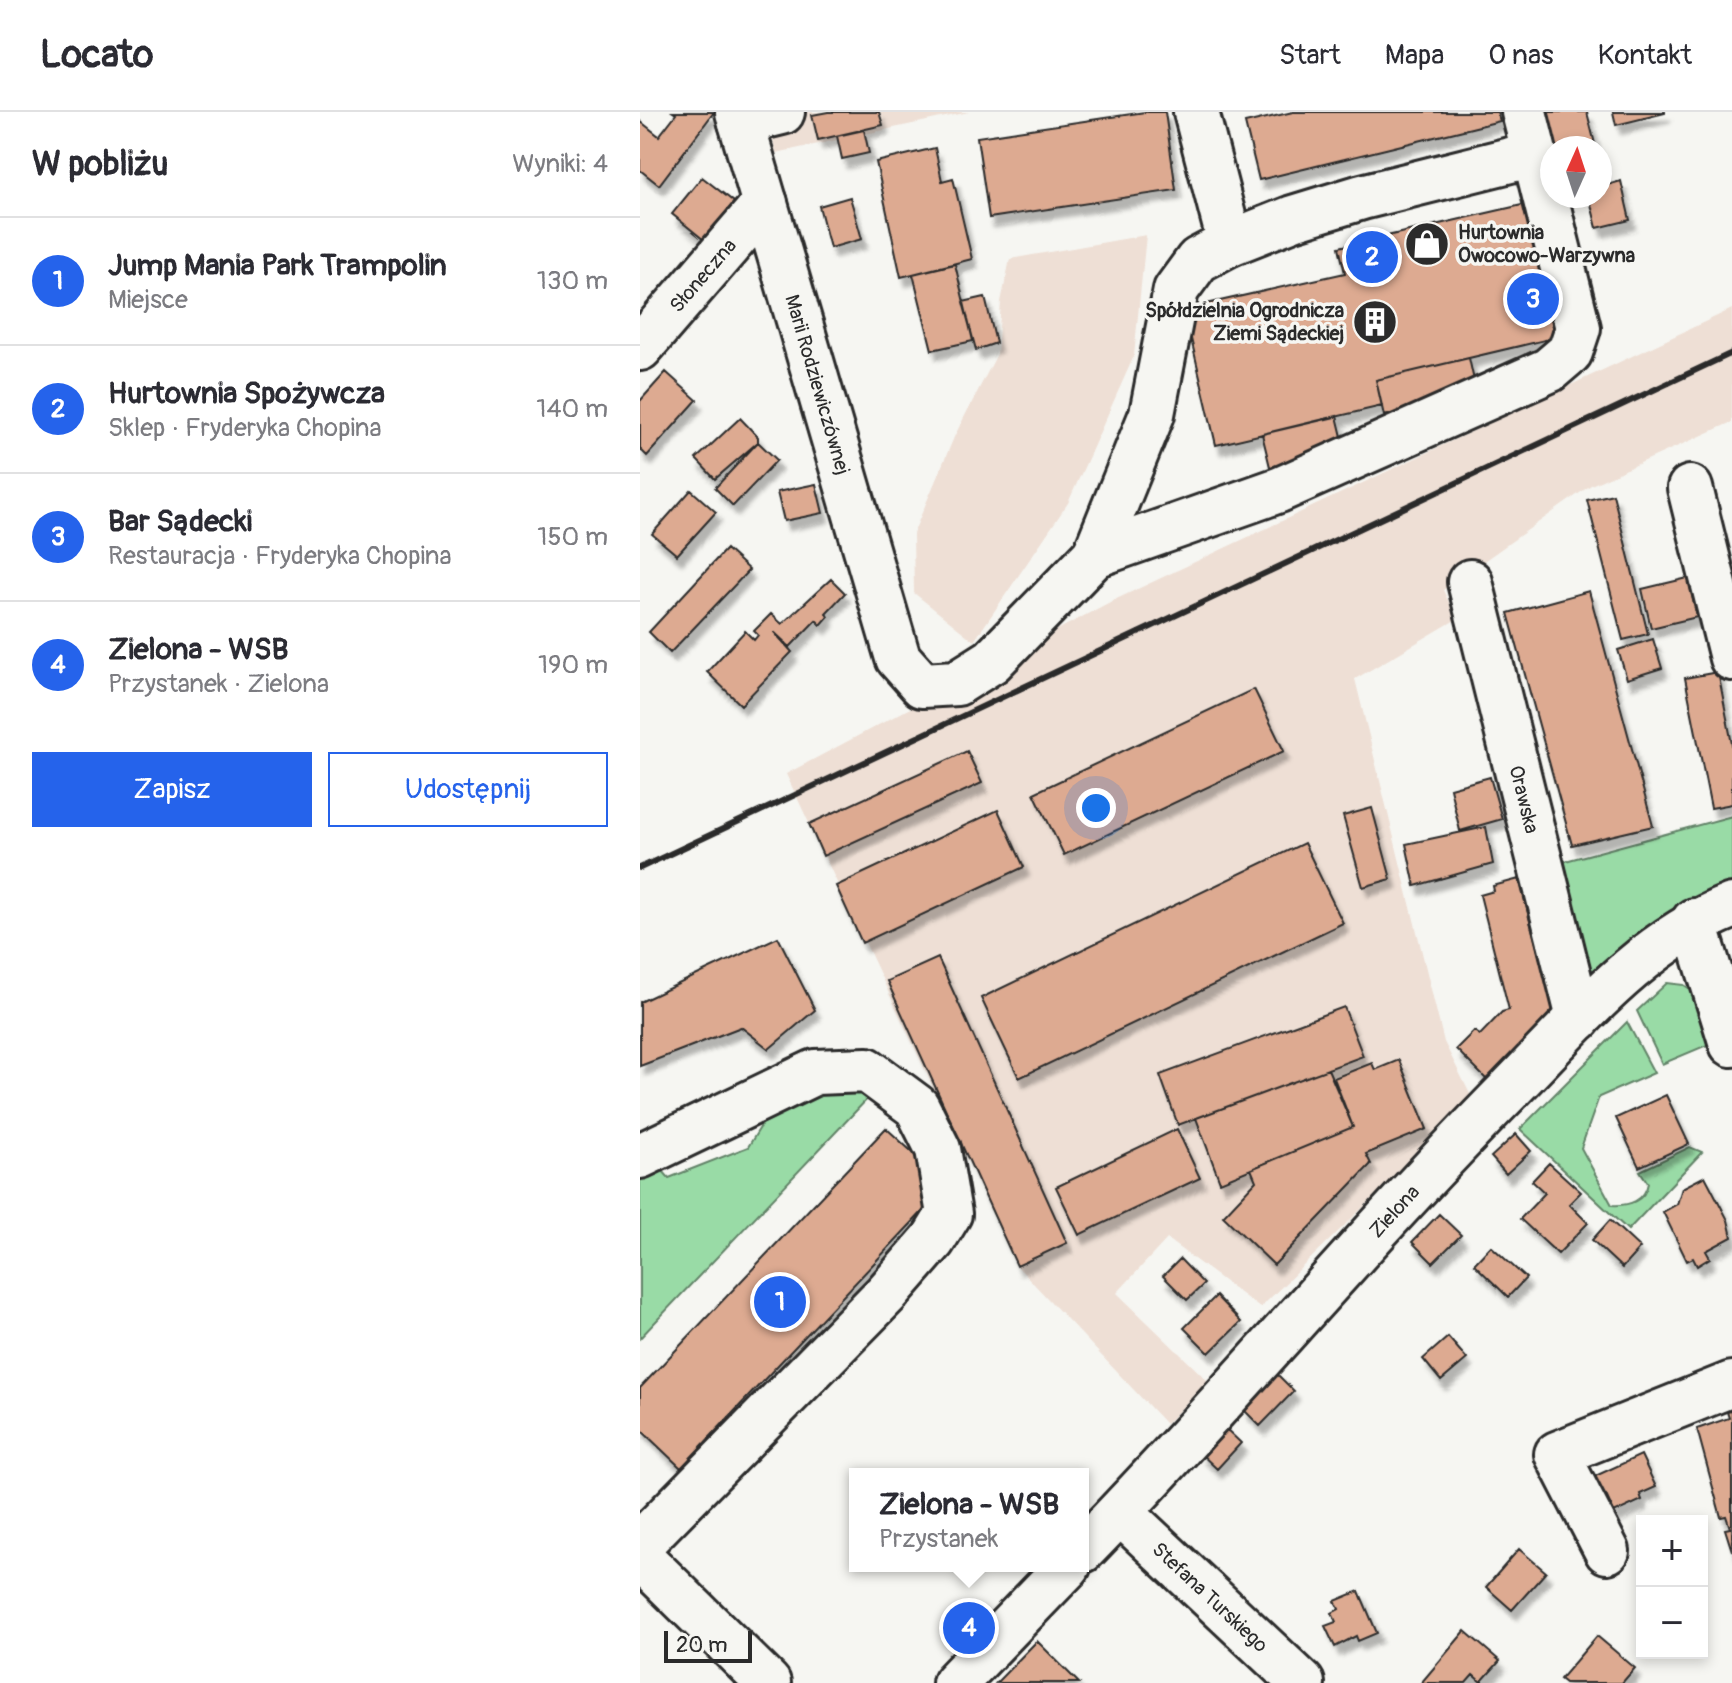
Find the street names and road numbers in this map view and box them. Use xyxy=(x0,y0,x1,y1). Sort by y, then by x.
street label: Słoneczna xyxy=(664,233,741,317)
street label: Marii Rodziewiczównej xyxy=(780,292,856,477)
street label: Orawska xyxy=(1504,763,1545,836)
street label: Zielona xyxy=(1364,1180,1425,1243)
street label: Stefana Turskiego xyxy=(1147,1536,1274,1658)

